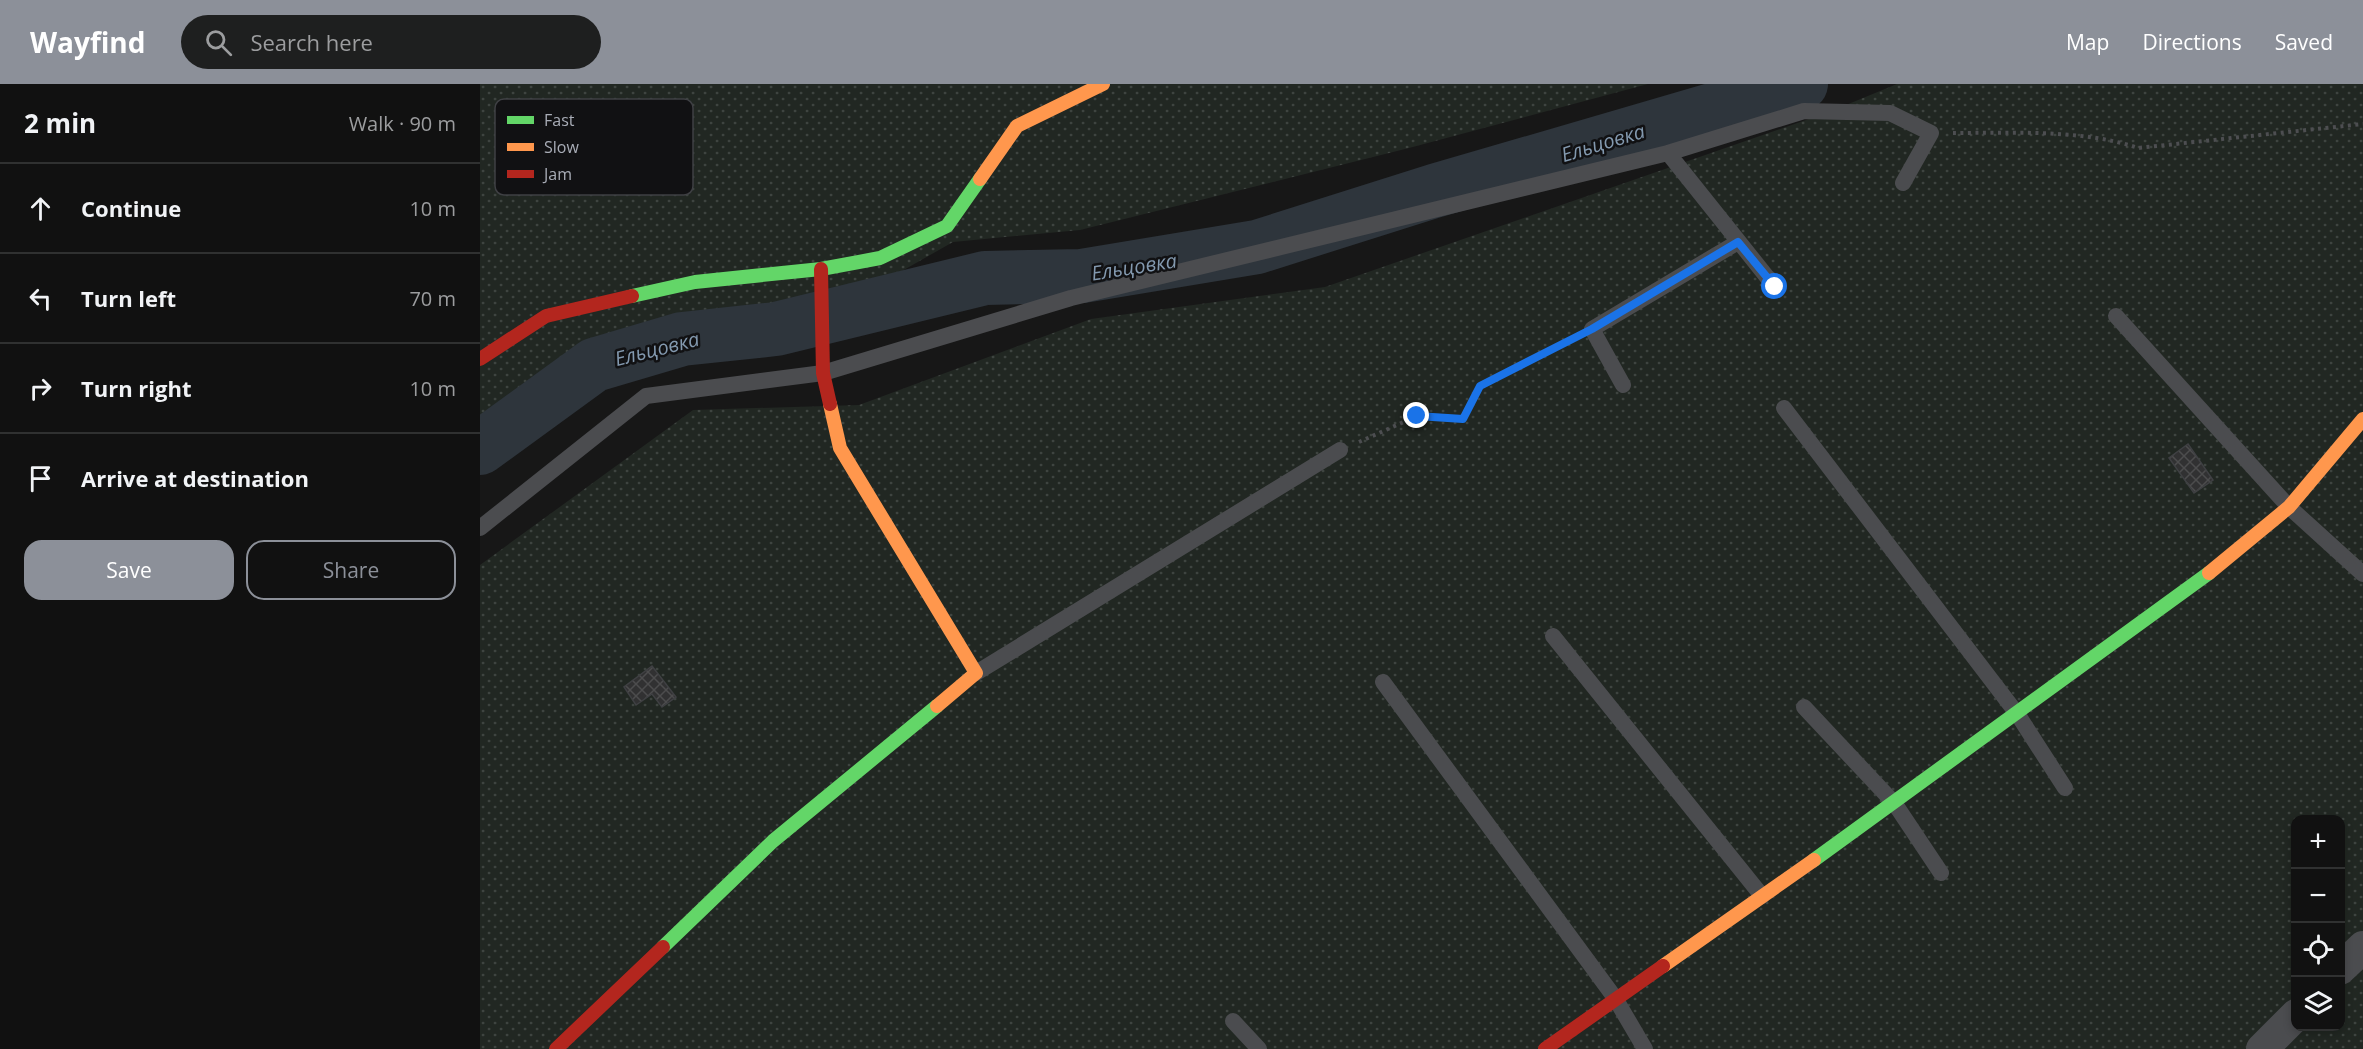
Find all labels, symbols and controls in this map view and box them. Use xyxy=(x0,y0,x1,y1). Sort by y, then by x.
search box xyxy=(181,15,601,69)
text: Wayfind xyxy=(30,23,145,61)
icon: search xyxy=(202,26,235,59)
text: Search here xyxy=(250,27,373,57)
text: Map xyxy=(2066,28,2109,56)
text: Directions xyxy=(2142,28,2242,56)
text: Saved xyxy=(2275,28,2333,56)
legend xyxy=(495,99,693,195)
text: 2 min xyxy=(24,105,96,141)
text: Fast xyxy=(544,109,575,131)
text: Walk · 90 m xyxy=(349,110,456,137)
water label: Ельцовка xyxy=(1558,117,1648,168)
text: Slow xyxy=(544,136,579,158)
text: Jam xyxy=(542,163,572,185)
icon: ahead xyxy=(24,192,57,225)
text: Continue xyxy=(81,193,181,223)
text: 10 m xyxy=(409,195,456,222)
water label: Ельцовка xyxy=(1089,246,1179,287)
route start xyxy=(1761,273,1787,299)
icon: left xyxy=(24,282,57,315)
text: Turn left xyxy=(81,283,176,313)
text: 70 m xyxy=(409,285,456,312)
water label: Ельцовка xyxy=(612,325,702,372)
icon: right xyxy=(24,372,57,405)
text: Turn right xyxy=(81,373,192,403)
text: 10 m xyxy=(409,375,456,402)
route end xyxy=(1403,402,1429,428)
icon: arrive xyxy=(24,462,57,495)
text: Arrive at destination xyxy=(81,463,309,493)
button: Save xyxy=(24,540,234,600)
button: Share xyxy=(246,540,456,600)
map controls xyxy=(2291,815,2345,1031)
button: + xyxy=(2291,815,2345,869)
button: − xyxy=(2291,869,2345,923)
button: locate xyxy=(2291,923,2345,977)
button: layers xyxy=(2291,977,2345,1031)

